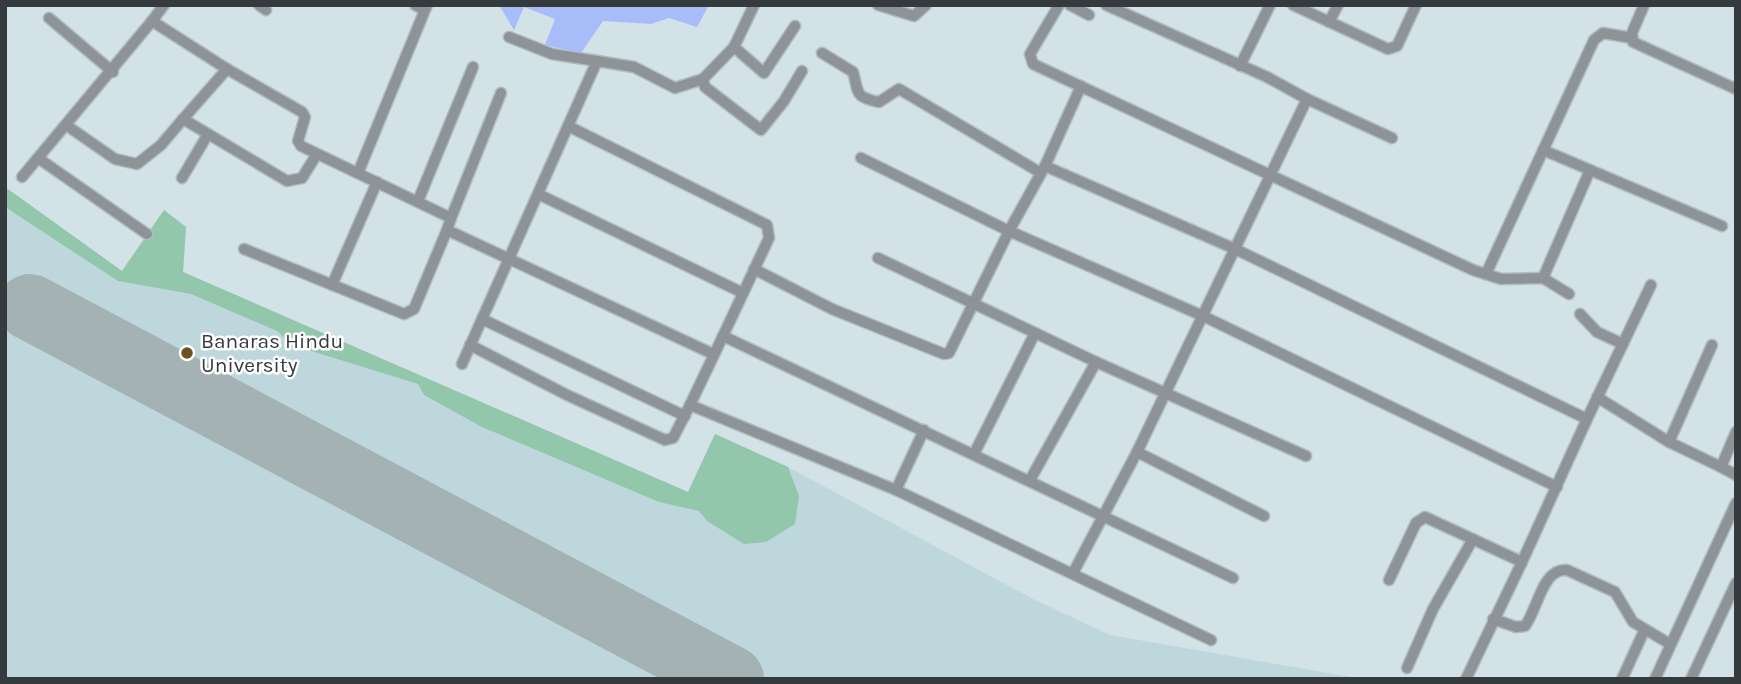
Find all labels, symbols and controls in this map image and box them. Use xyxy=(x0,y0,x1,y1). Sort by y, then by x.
place label: Banaras Hindu University xyxy=(201,329,343,377)
marker: Banaras Hindu University xyxy=(179,345,195,361)

